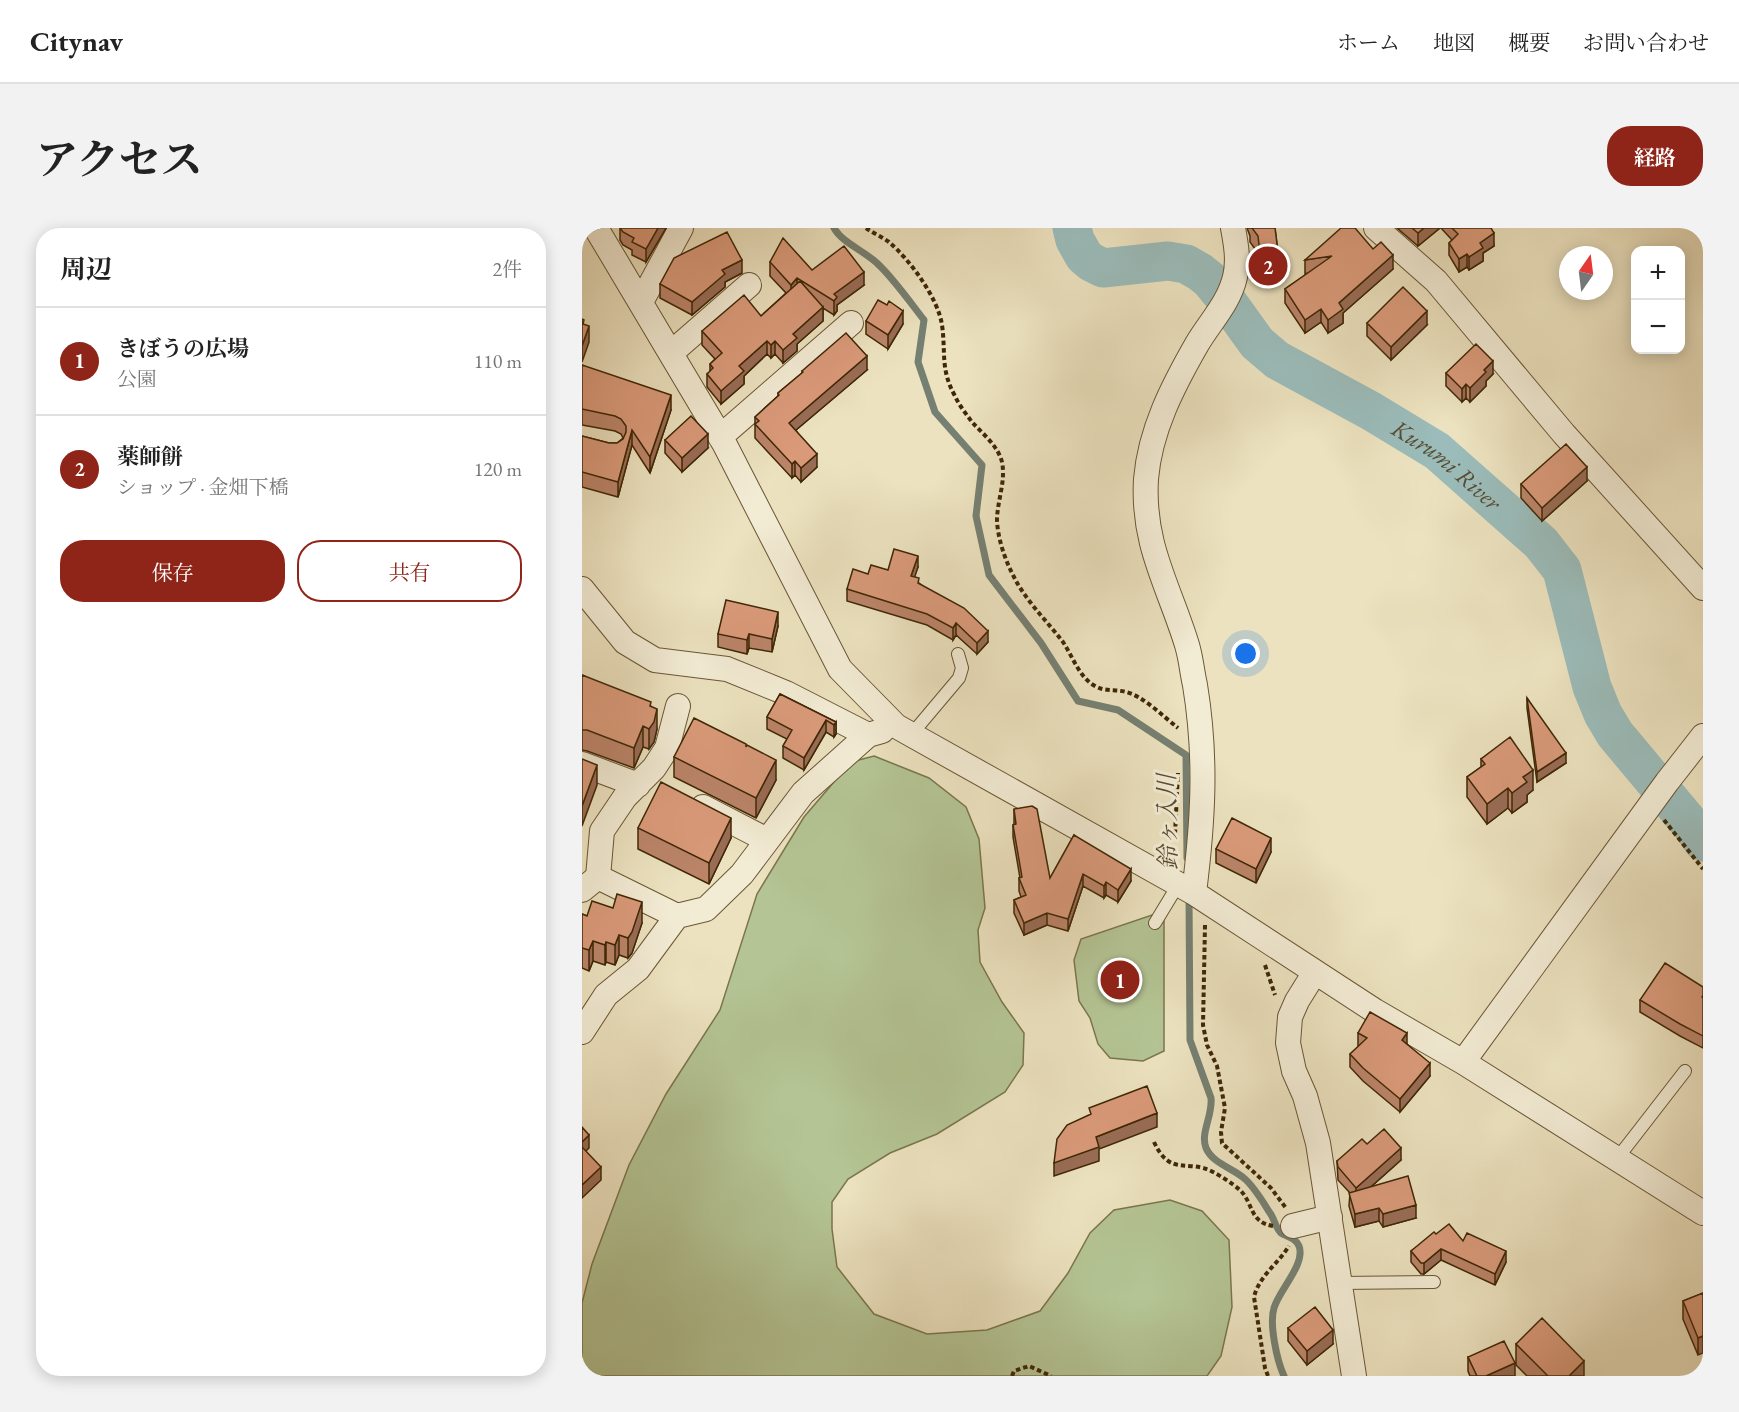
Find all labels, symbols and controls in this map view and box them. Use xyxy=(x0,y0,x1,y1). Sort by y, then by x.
text: Citynav xyxy=(30,23,123,59)
text: ホーム xyxy=(1337,29,1400,56)
text: 地図 xyxy=(1433,29,1475,56)
text: 概要 xyxy=(1508,29,1550,56)
text: お問い合わせ xyxy=(1583,29,1709,56)
button: 経路 xyxy=(1607,126,1703,186)
text: アクセス xyxy=(36,132,203,187)
pin: 2 xyxy=(1248,243,1288,288)
north arrow xyxy=(1559,246,1613,300)
map controls xyxy=(1631,246,1685,354)
button: + xyxy=(1631,246,1685,300)
text: 周辺 xyxy=(60,252,112,286)
text: 2件 xyxy=(492,256,522,282)
button: − xyxy=(1631,300,1685,354)
text: きぼうの広場 xyxy=(117,334,249,363)
text: 1 xyxy=(74,348,85,374)
text: 110 m xyxy=(474,348,522,374)
text: 公園 xyxy=(117,366,157,392)
water label: Kurumi River xyxy=(1386,412,1510,518)
text: 薬師餅 xyxy=(117,442,183,471)
text: 2 xyxy=(74,456,85,482)
text: 120 m xyxy=(474,456,522,482)
text: ショップ · 金畑下橋 xyxy=(117,474,289,500)
button: 保存 xyxy=(60,540,285,602)
button: 共有 xyxy=(297,540,522,602)
your location xyxy=(1231,639,1260,668)
water label: 鈴ヶ入川 xyxy=(1151,771,1183,870)
pin: 1 xyxy=(1100,958,1140,1002)

